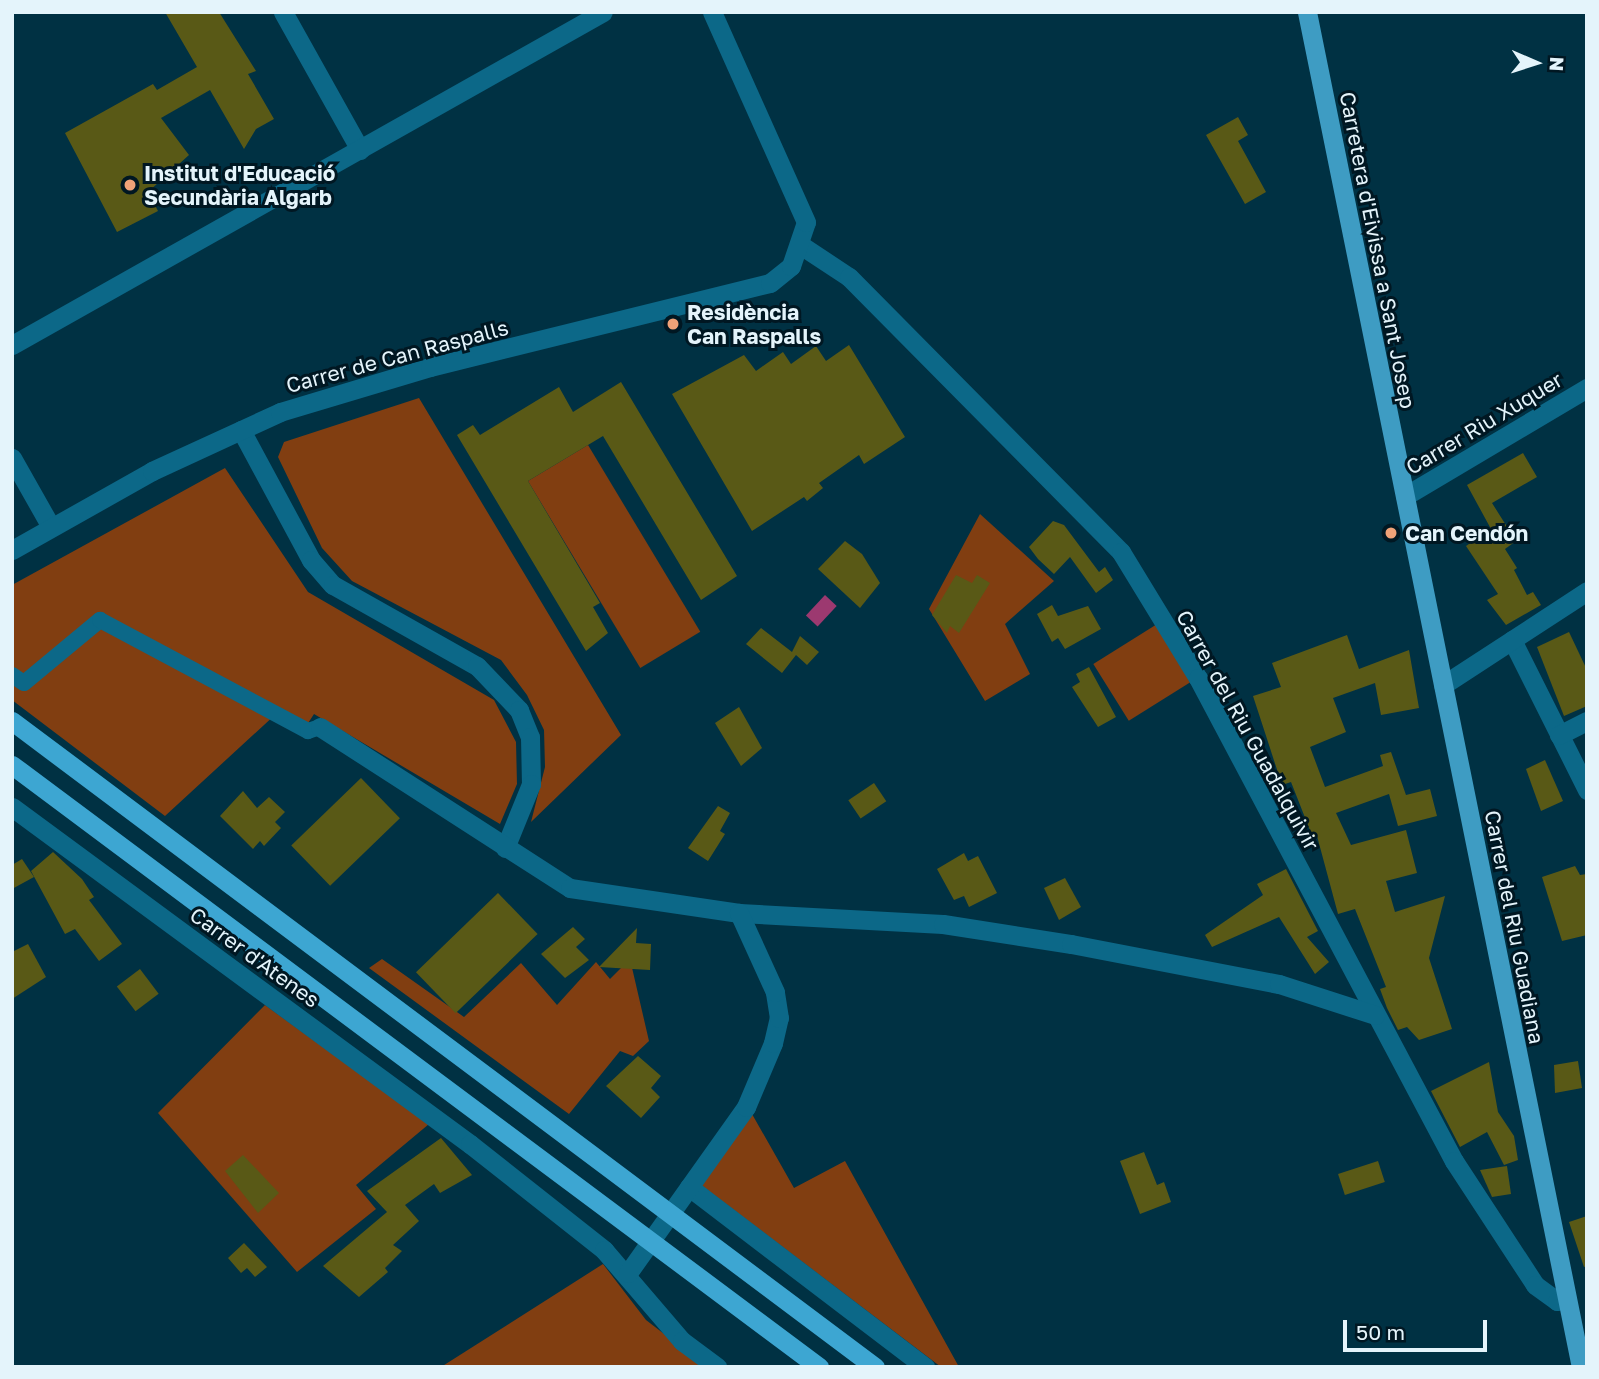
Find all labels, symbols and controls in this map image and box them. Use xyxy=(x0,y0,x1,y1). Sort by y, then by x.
north arrow xyxy=(1501,28,1571,98)
text: N xyxy=(1546,56,1569,72)
street label: Carretera d'Eivissa a Sant Josep xyxy=(1335,89,1421,411)
place label: Institut d'Educació Secundària Algarb xyxy=(144,160,335,210)
marker: Institut d'Educació Secundària Algarb xyxy=(122,177,138,193)
place label: Residència Can Raspalls xyxy=(687,299,821,349)
street label: Carrer de Can Raspalls xyxy=(283,314,511,398)
marker: Residència Can Raspalls xyxy=(665,316,681,332)
street label: Carrer Riu Xuquer xyxy=(1401,366,1567,480)
place label: Can Cendón xyxy=(1405,520,1528,546)
marker: Can Cendón xyxy=(1383,525,1399,541)
street label: Carrer del Riu Guadalquivir xyxy=(1171,606,1325,854)
street label: Carrer del Riu Guadiana xyxy=(1480,808,1550,1046)
street label: Carrer d'Atenes xyxy=(185,902,325,1012)
scale bar xyxy=(1347,1306,1490,1350)
text: 50 m xyxy=(1356,1319,1405,1345)

